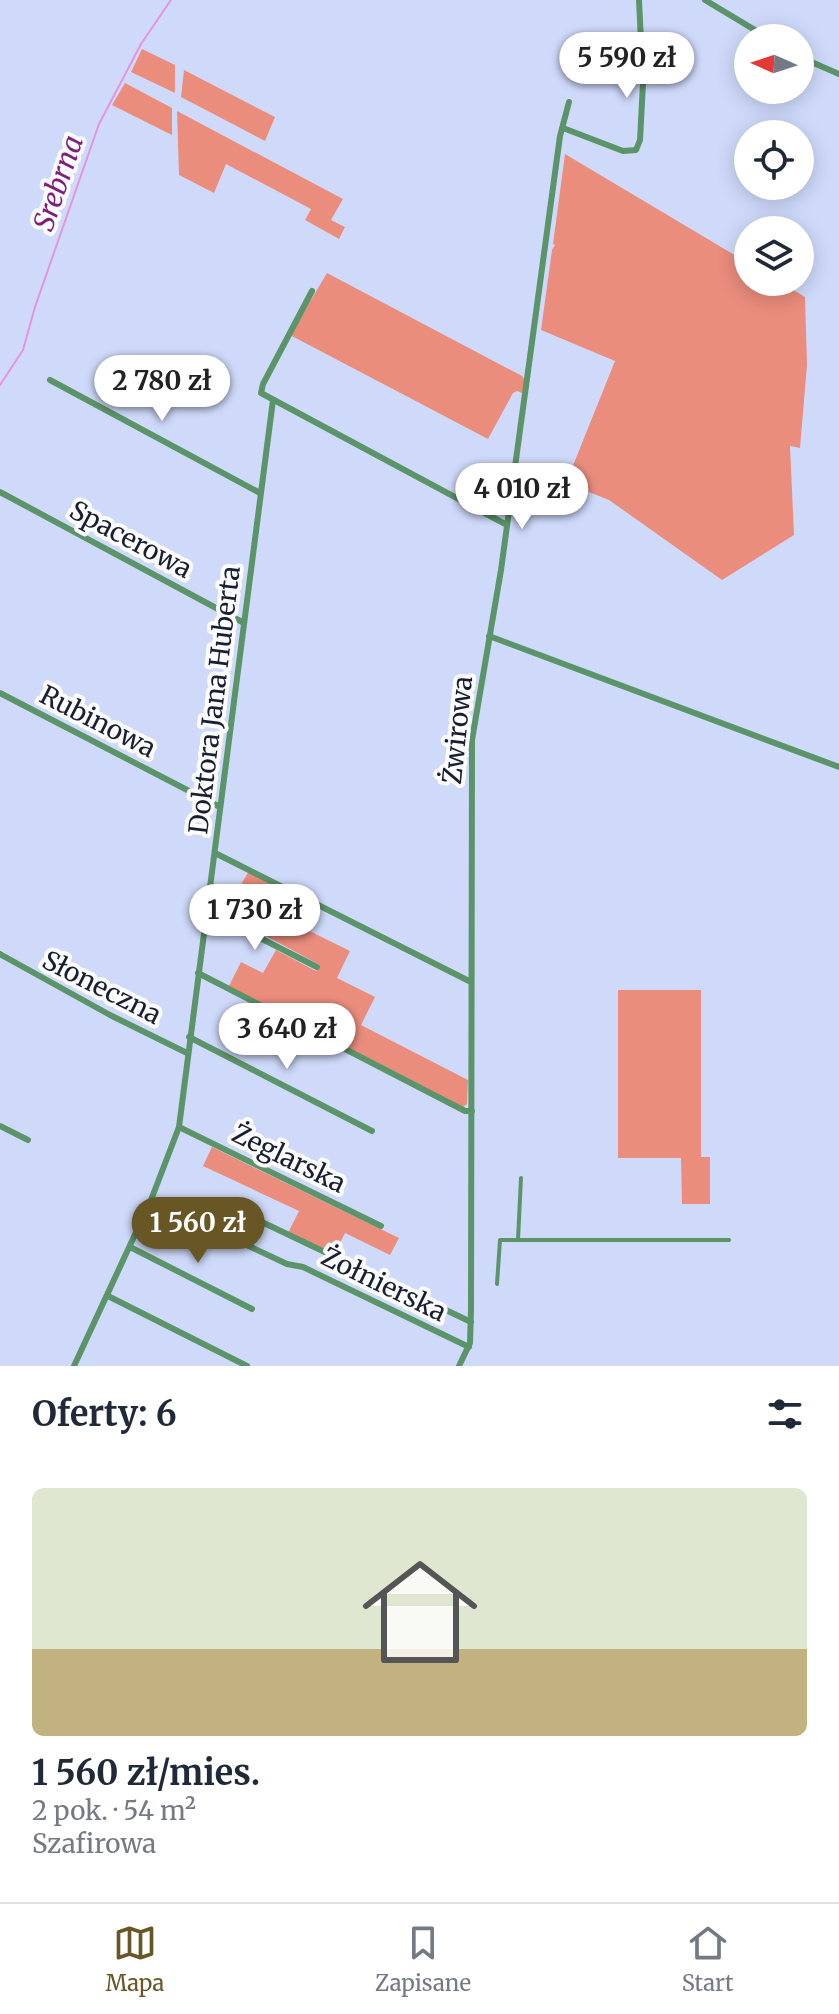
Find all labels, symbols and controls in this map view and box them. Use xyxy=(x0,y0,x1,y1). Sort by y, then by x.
north arrow xyxy=(734,24,814,104)
map controls xyxy=(734,24,814,296)
pin: 5 590 zł xyxy=(544,32,710,100)
text: 5 590 zł xyxy=(577,41,677,74)
button: locate xyxy=(734,120,814,200)
water label: Srebrna xyxy=(25,131,91,235)
button: layers xyxy=(734,216,814,296)
pin: 2 780 zł xyxy=(79,355,245,423)
text: 2 780 zł xyxy=(112,364,212,397)
pin: 4 010 zł xyxy=(439,463,605,531)
text: 4 010 zł xyxy=(473,472,571,505)
street label: Spacerowa xyxy=(64,493,198,585)
street label: Doktora Jana Huberta xyxy=(181,564,247,836)
street label: Żwirowa xyxy=(435,674,479,786)
street label: Rubinowa xyxy=(35,678,162,764)
pin: 1 730 zł xyxy=(172,884,338,952)
text: 1 730 zł xyxy=(207,893,303,926)
street label: Słoneczna xyxy=(37,943,167,1031)
pin: 3 640 zł xyxy=(204,1003,370,1071)
text: 3 640 zł xyxy=(237,1012,337,1045)
street label: Żeglarska xyxy=(227,1116,351,1200)
pin: 1 560 zł xyxy=(115,1197,281,1265)
text: 1 560 zł xyxy=(150,1206,246,1239)
street label: Żołnierska xyxy=(316,1240,452,1328)
icon: filters xyxy=(763,1392,807,1436)
text: Oferty: 6 xyxy=(32,1393,177,1435)
icon: home xyxy=(348,1540,492,1684)
text: 1 560 zł/mies. xyxy=(32,1752,260,1794)
text: 2 pok. · 54 m² xyxy=(32,1794,196,1827)
text: Szafirowa xyxy=(32,1827,156,1860)
tab: Mapa xyxy=(105,1921,164,1997)
tab: Zapisane xyxy=(375,1921,471,1997)
tab: Start xyxy=(682,1921,734,1997)

